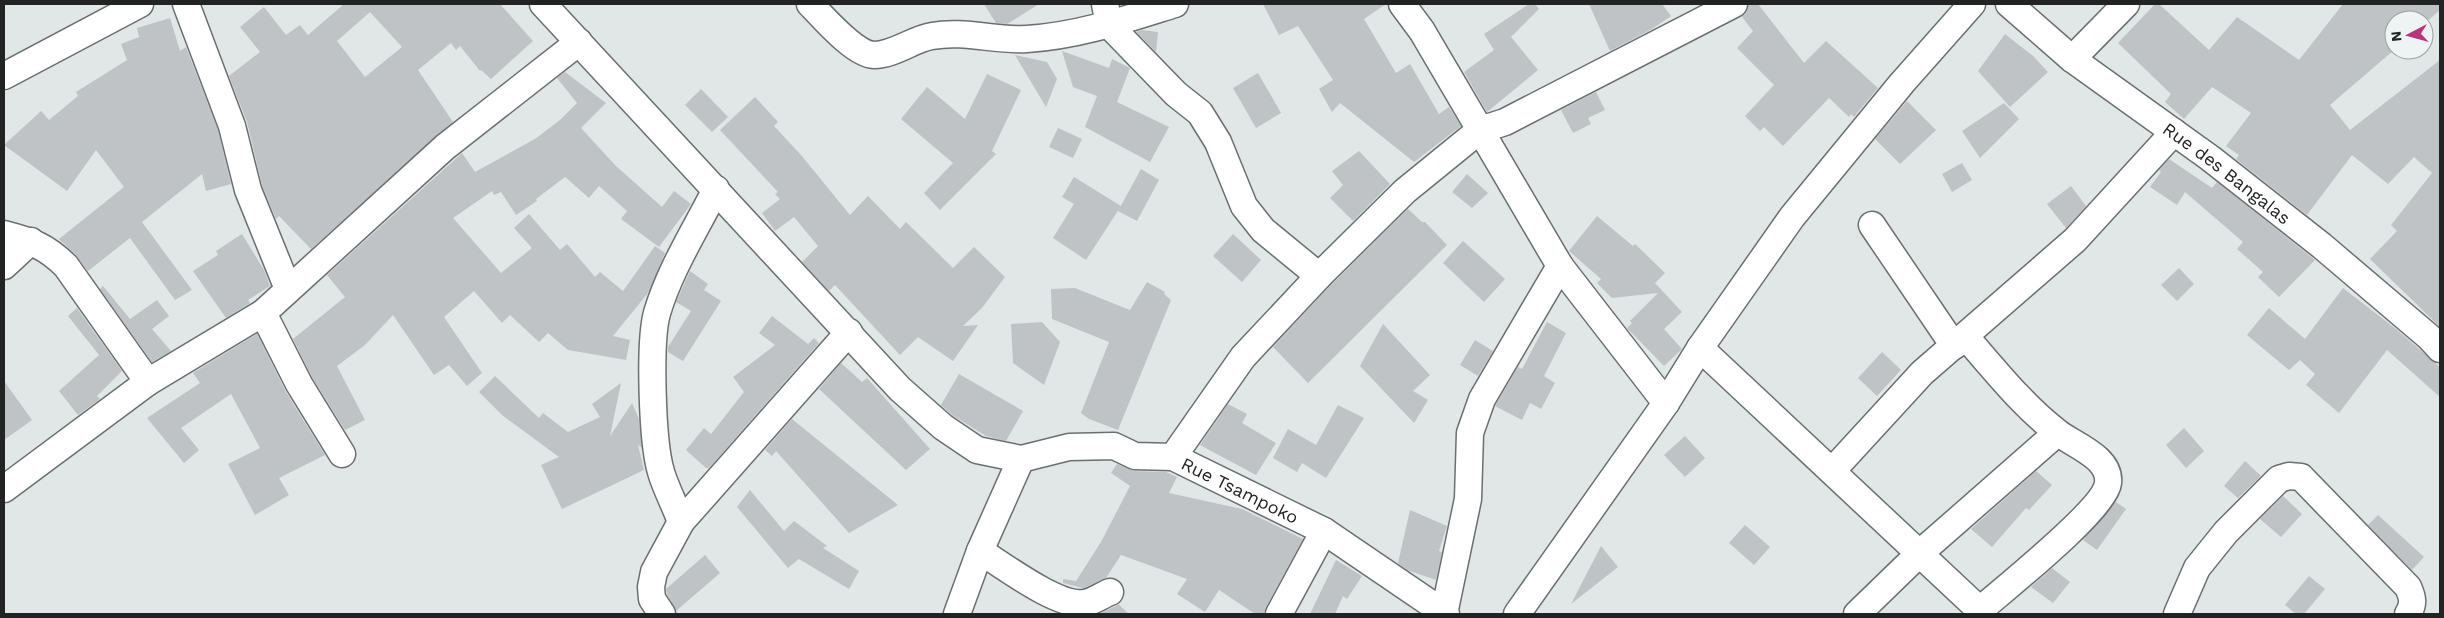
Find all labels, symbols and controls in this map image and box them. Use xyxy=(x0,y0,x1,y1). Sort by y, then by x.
north arrow xyxy=(2384,10,2434,60)
text: N xyxy=(2388,30,2405,42)
street label: Rue des Bangalas xyxy=(2159,117,2295,228)
street label: Rue Tsampoko xyxy=(1178,452,1302,527)

